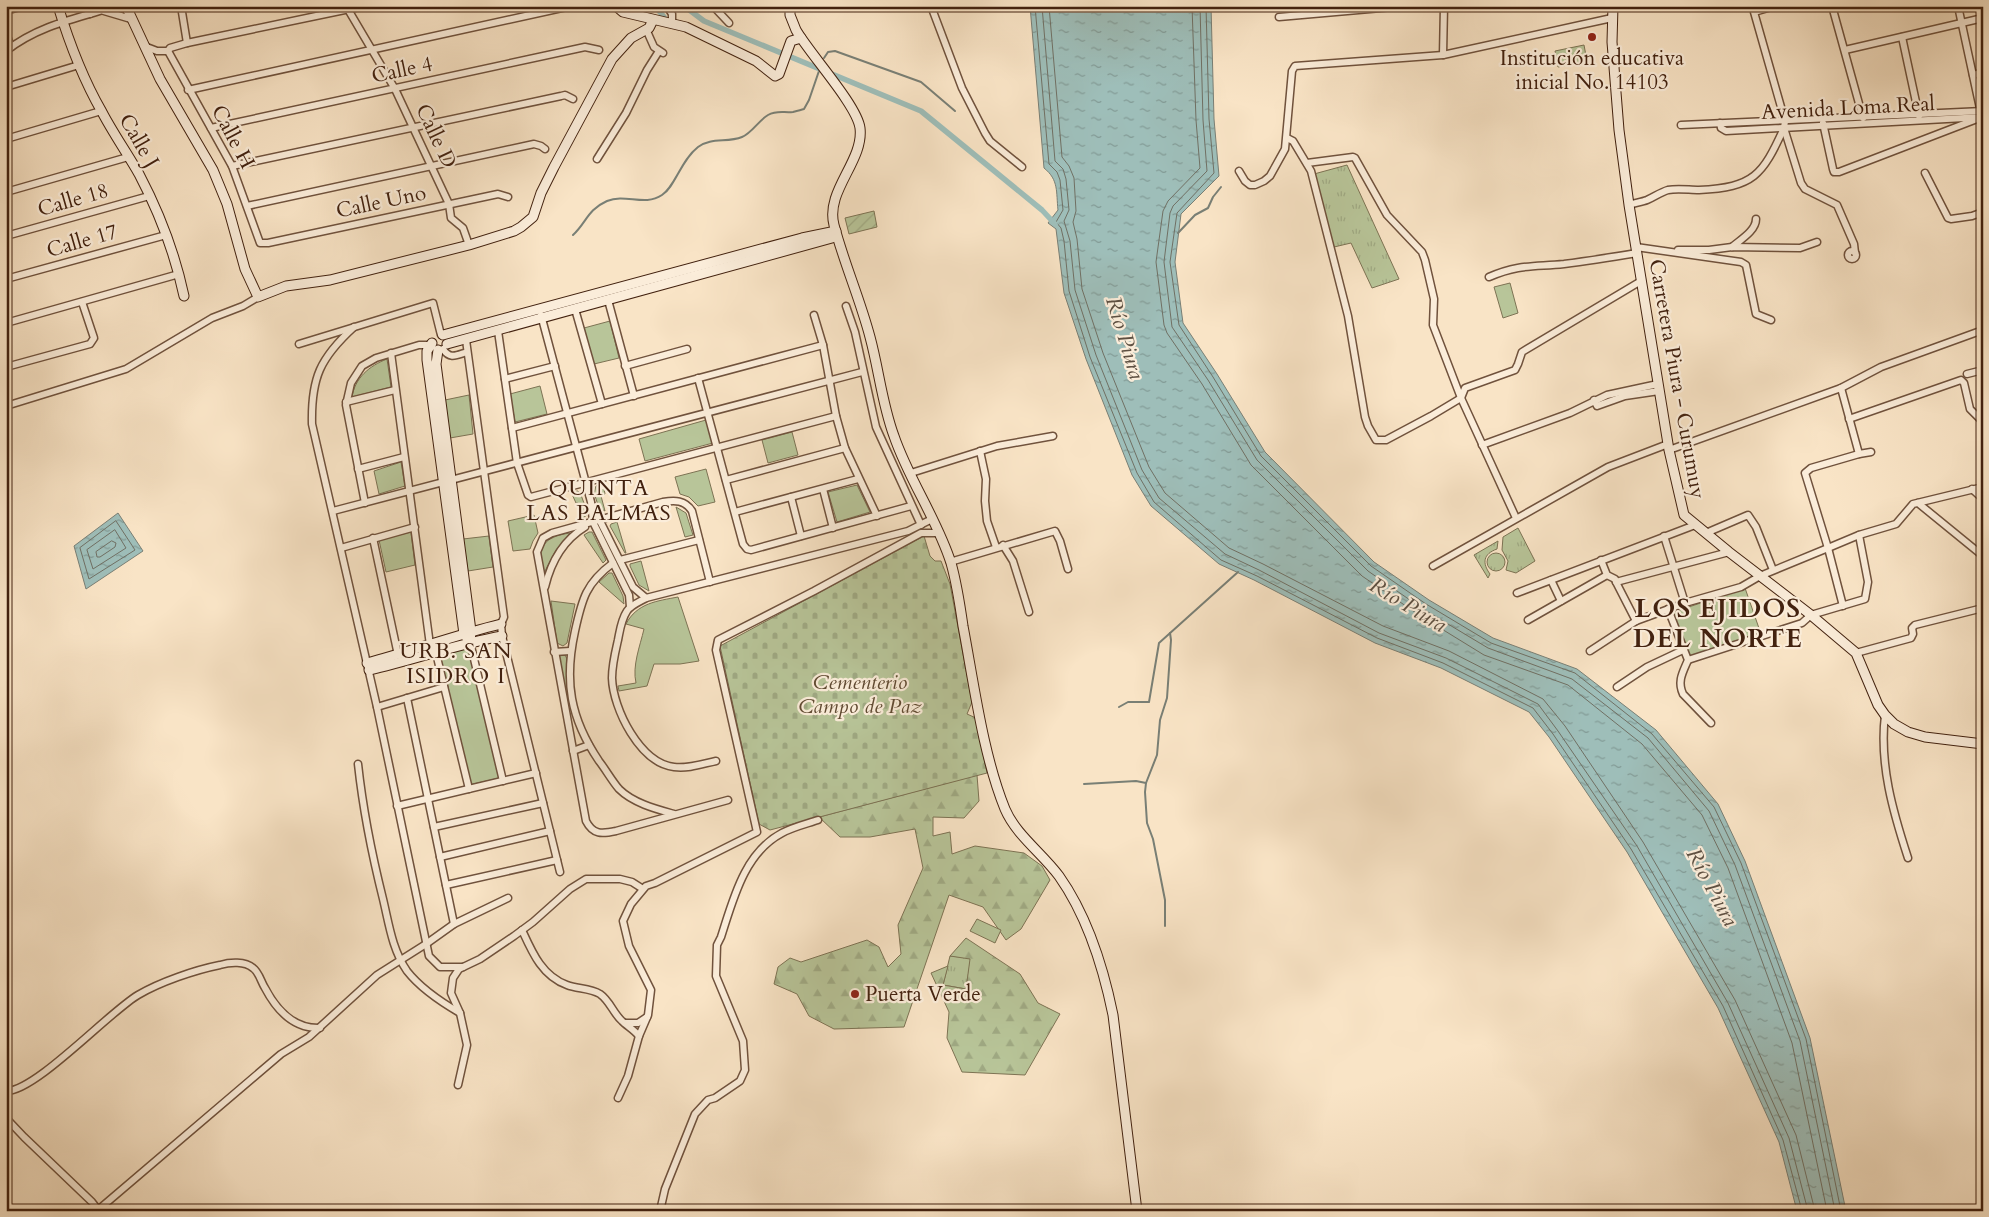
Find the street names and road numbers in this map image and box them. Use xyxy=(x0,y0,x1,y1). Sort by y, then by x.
street label: Calle 4 xyxy=(369,49,435,91)
street label: Avenida Loma Real xyxy=(1760,89,1936,127)
street label: Calle D xyxy=(408,99,464,173)
street label: Calle H xyxy=(204,100,262,174)
street label: Calle J xyxy=(112,109,166,173)
street label: Calle 18 xyxy=(34,176,112,224)
street label: Calle Uno xyxy=(333,178,429,226)
street label: Calle 17 xyxy=(43,217,121,265)
street label: Carretera Piura - Curumuy xyxy=(1642,257,1712,501)

